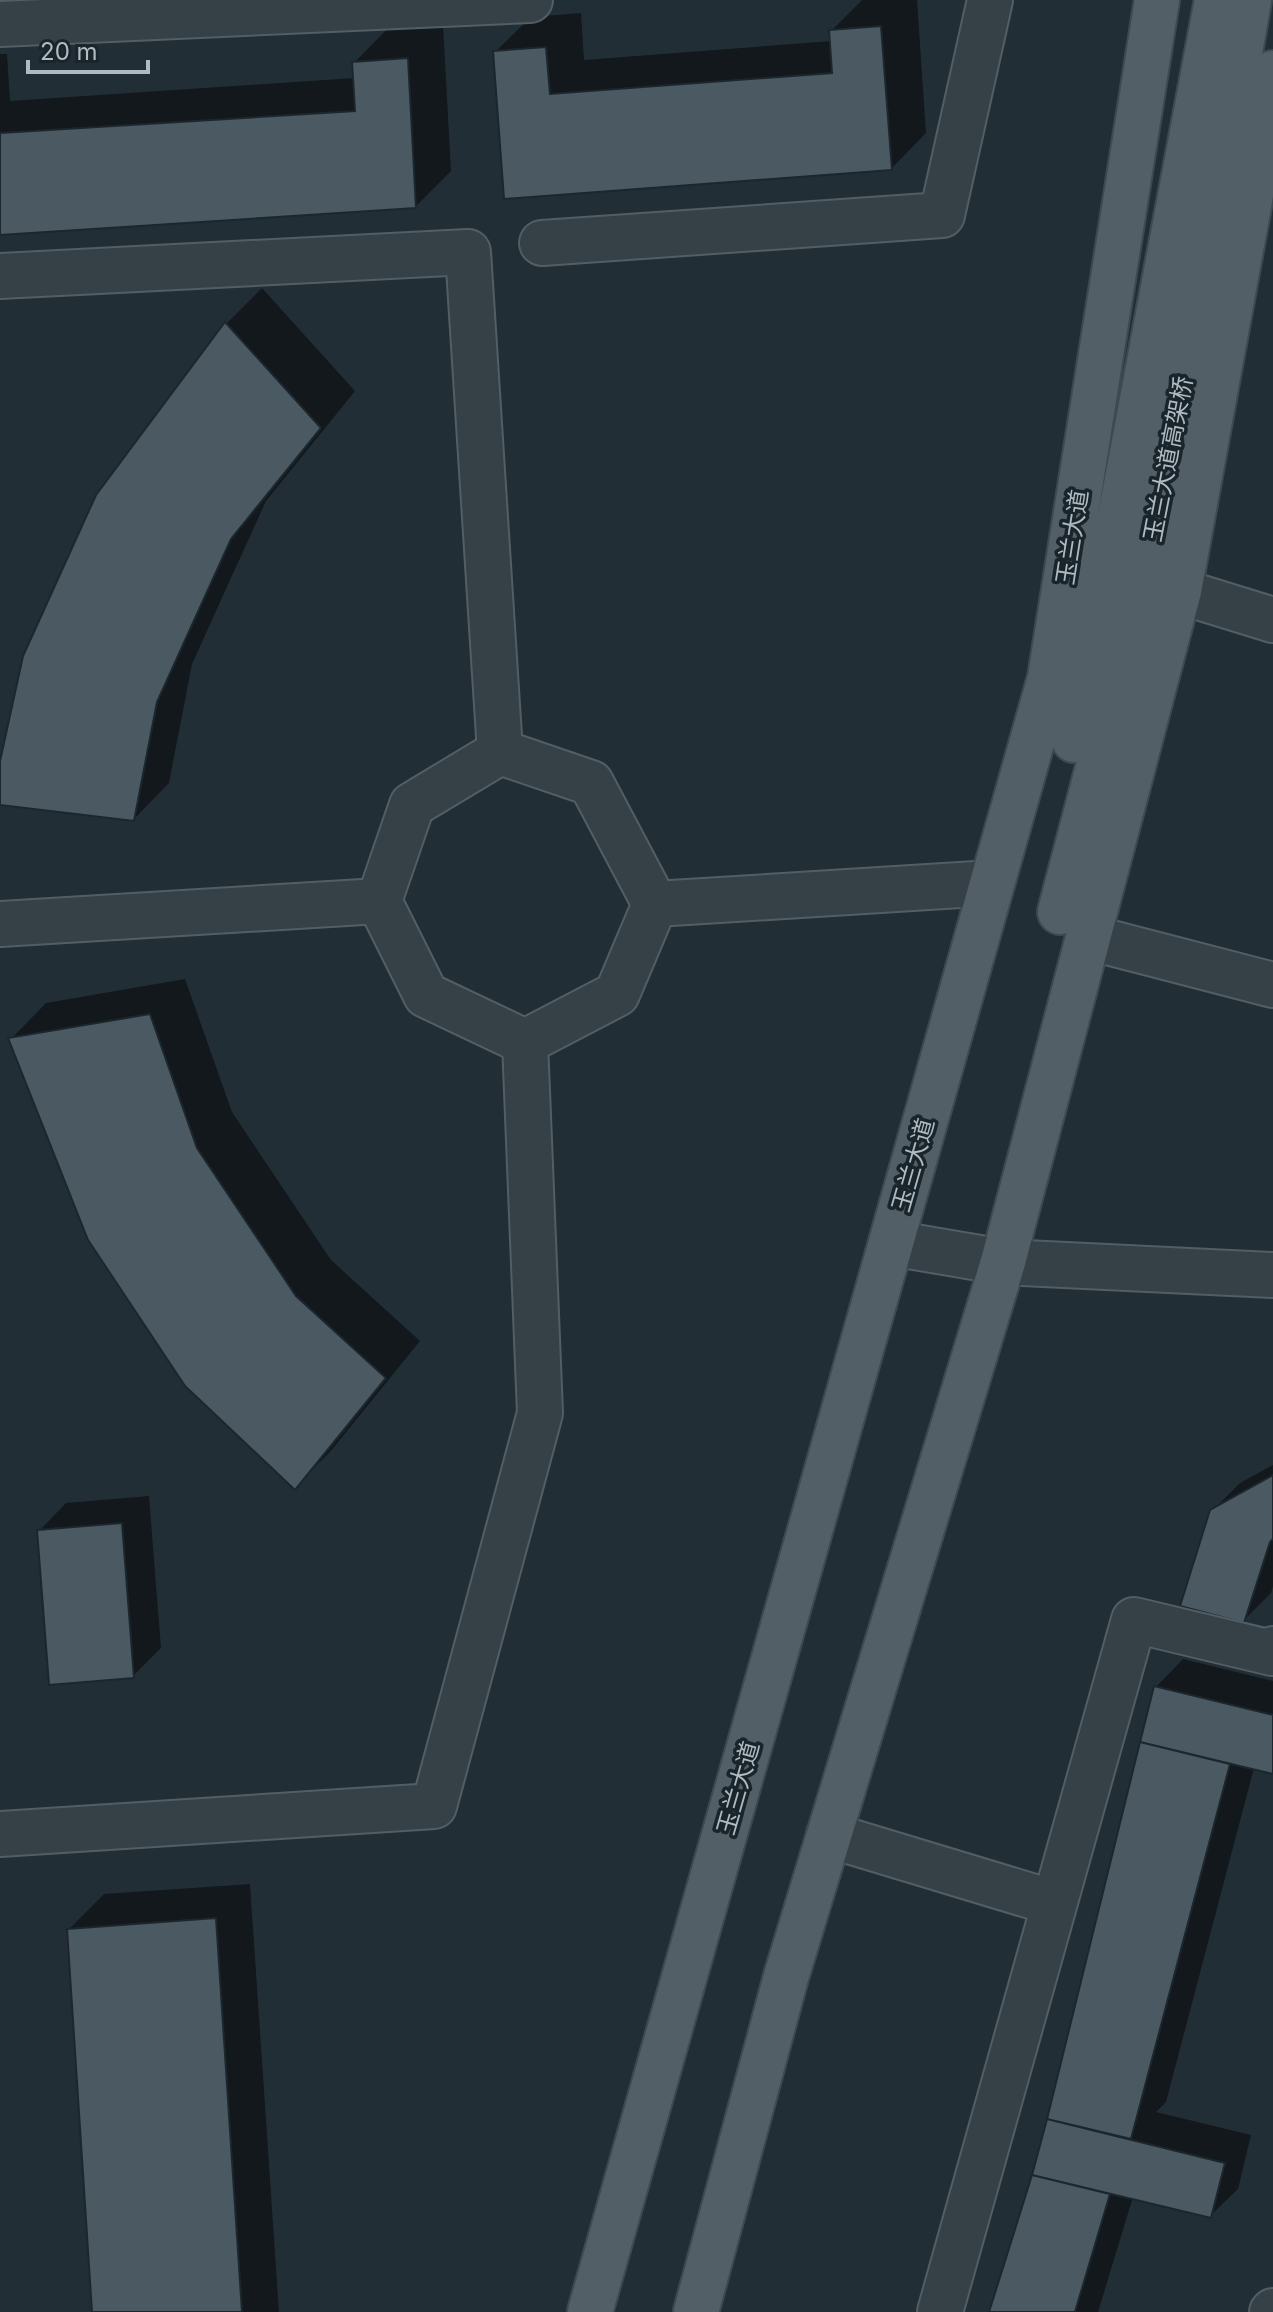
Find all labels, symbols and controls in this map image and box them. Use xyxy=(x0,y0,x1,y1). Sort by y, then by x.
scale bar xyxy=(28,24,148,74)
text: 20 m xyxy=(40,37,98,66)
street label: 玉兰大道高架桥 xyxy=(1138,374,1198,544)
street label: 玉兰大道 xyxy=(1050,487,1094,587)
street label: 玉兰大道 xyxy=(886,1115,940,1215)
street label: 玉兰大道 xyxy=(711,1738,765,1838)

